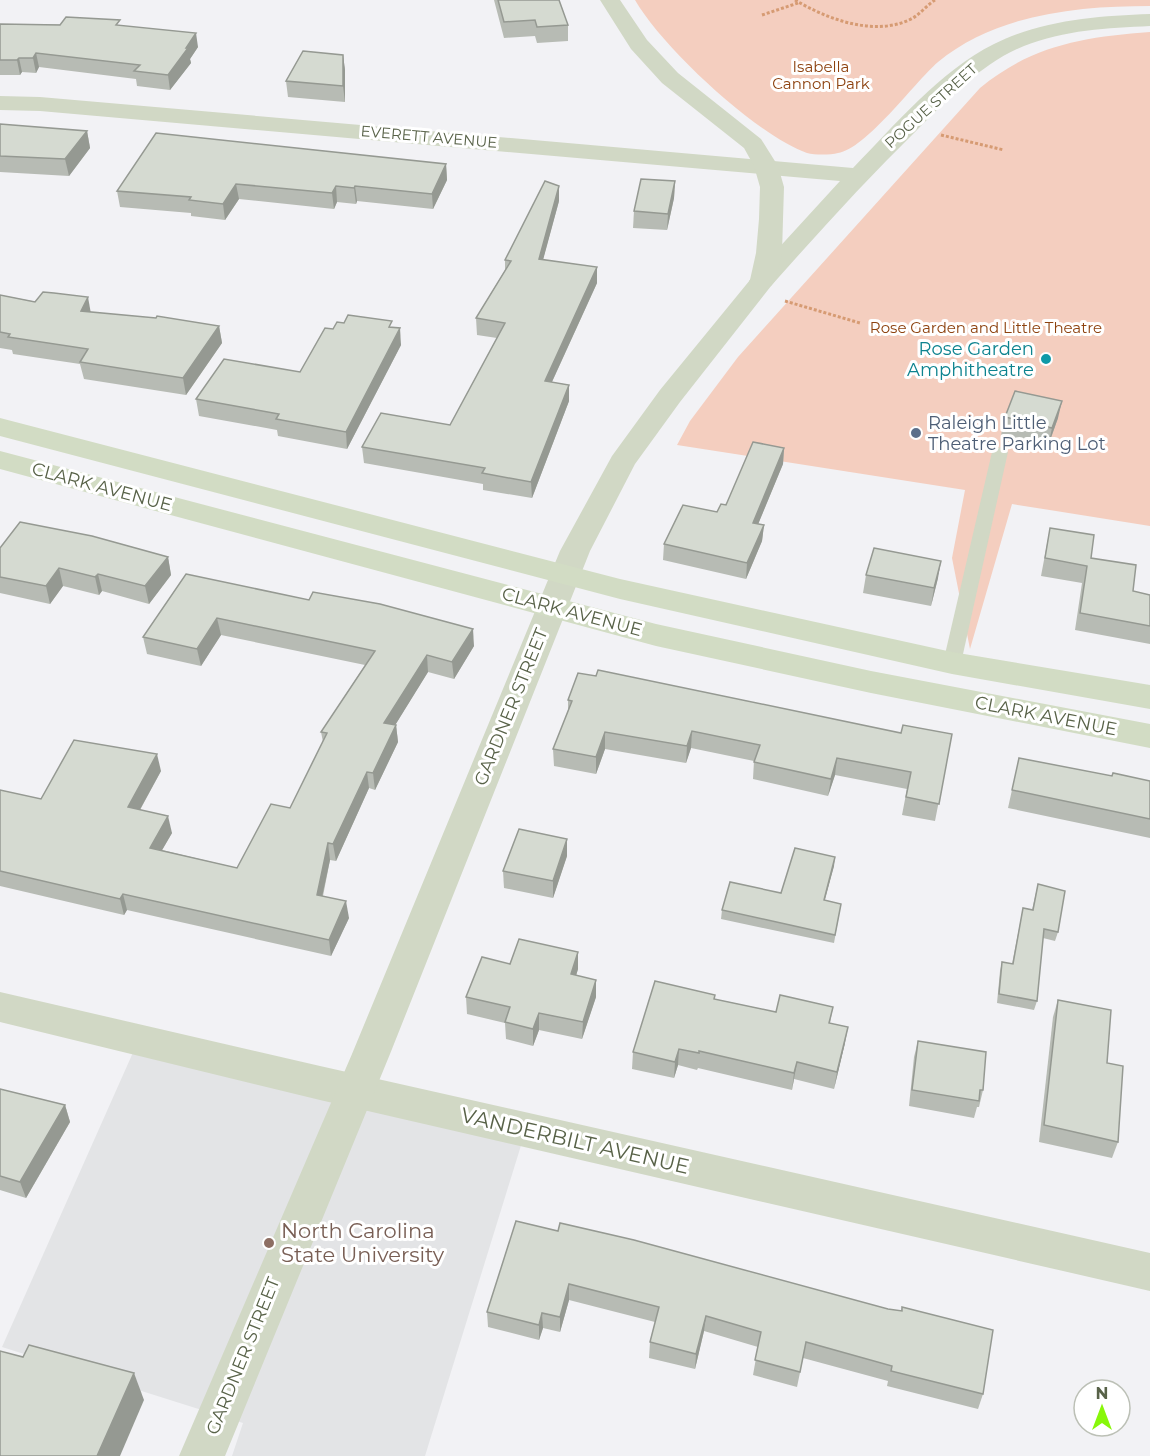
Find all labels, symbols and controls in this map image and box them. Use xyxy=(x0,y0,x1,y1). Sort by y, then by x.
park label: Isabella Cannon Park xyxy=(772,57,870,93)
street label: POGUE STREET xyxy=(880,59,981,152)
street label: EVERETT AVENUE xyxy=(360,121,498,152)
park label: Rose Garden and Little Theatre xyxy=(870,318,1102,337)
place label: Rose Garden Amphitheatre xyxy=(907,338,1034,381)
marker: Rose Garden Amphitheatre xyxy=(1039,352,1053,366)
place label: Raleigh Little Theatre Parking Lot xyxy=(928,412,1106,455)
marker: Raleigh Little Theatre Parking Lot xyxy=(909,426,923,440)
street label: CLARK AVENUE xyxy=(29,458,175,516)
street label: CLARK AVENUE xyxy=(499,583,645,641)
street label: GARDNER STREET xyxy=(469,624,553,789)
street label: CLARK AVENUE xyxy=(973,691,1119,741)
street label: VANDERBILT AVENUE xyxy=(459,1102,692,1179)
place label: North Carolina State University xyxy=(281,1218,445,1267)
marker: North Carolina State University xyxy=(262,1236,276,1250)
street label: GARDNER STREET xyxy=(201,1273,285,1438)
north arrow xyxy=(1072,1378,1132,1438)
text: N xyxy=(1096,1384,1108,1403)

